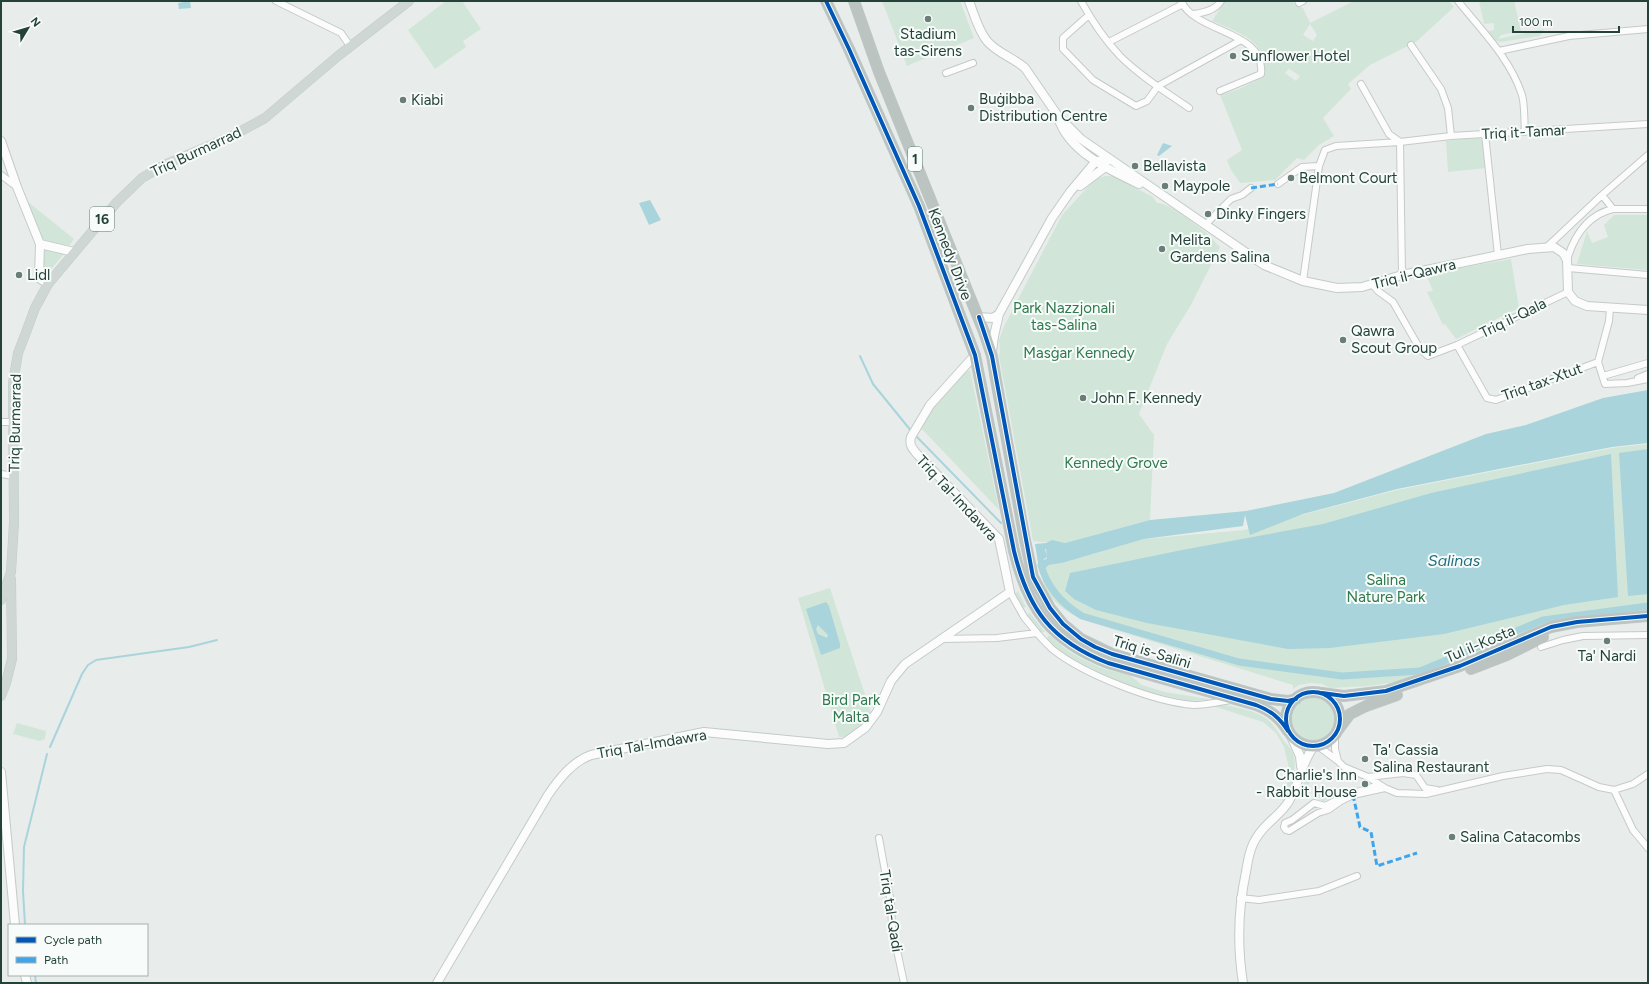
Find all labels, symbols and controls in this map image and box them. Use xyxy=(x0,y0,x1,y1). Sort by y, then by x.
north arrow xyxy=(8,8,48,48)
scale bar xyxy=(1513,8,1619,34)
marker: Stadium tas-Sirens xyxy=(923,14,933,24)
text: N xyxy=(28,15,43,30)
text: 100 m xyxy=(1519,15,1553,29)
place label: Stadium tas-Sirens xyxy=(894,25,962,60)
place label: Sunflower Hotel xyxy=(1241,47,1350,65)
marker: Sunflower Hotel xyxy=(1228,51,1238,61)
place label: Buġibba Distribution Centre xyxy=(979,90,1107,125)
place label: Kiabi xyxy=(411,91,444,109)
marker: Kiabi xyxy=(398,95,408,105)
marker: Buġibba Distribution Centre xyxy=(966,103,976,113)
street label: Triq it-Tamar xyxy=(1481,121,1567,143)
street label: Triq Burmarrad xyxy=(148,123,244,181)
road number: 1 xyxy=(908,147,922,171)
place label: Bellavista xyxy=(1143,157,1206,175)
marker: Bellavista xyxy=(1130,161,1140,171)
place label: Belmont Court xyxy=(1299,169,1398,187)
marker: Belmont Court xyxy=(1286,173,1296,183)
place label: Maypole xyxy=(1173,177,1230,195)
marker: Maypole xyxy=(1160,181,1170,191)
street label: Kennedy Drive xyxy=(924,205,976,303)
place label: Dinky Fingers xyxy=(1216,205,1306,223)
road number: 16 xyxy=(90,207,114,231)
marker: Dinky Fingers xyxy=(1203,209,1213,219)
place label: Melita Gardens Salina xyxy=(1170,231,1270,266)
marker: Melita Gardens Salina xyxy=(1157,244,1167,254)
street label: Triq il-Qawra xyxy=(1370,255,1458,293)
place label: Lidl xyxy=(27,266,50,284)
marker: Lidl xyxy=(14,270,24,280)
street label: Triq il-Qala xyxy=(1477,294,1549,342)
park label: Park Nazzjonali tas-Salina xyxy=(1013,299,1115,334)
place label: Qawra Scout Group xyxy=(1351,322,1437,357)
marker: Qawra Scout Group xyxy=(1338,335,1348,345)
park label: Masġar Kennedy xyxy=(1023,344,1135,362)
street label: Triq tax-Xtut xyxy=(1499,359,1585,405)
street label: Triq Burmarrad xyxy=(5,374,25,472)
place label: John F. Kennedy xyxy=(1091,389,1202,407)
marker: John F. Kennedy xyxy=(1078,393,1088,403)
street label: Triq Tal-Imdawra xyxy=(913,451,1001,545)
park label: Kennedy Grove xyxy=(1064,454,1168,472)
water label: Salinas xyxy=(1428,551,1481,570)
park label: Salina Nature Park xyxy=(1347,571,1426,606)
street label: Tul il-Kosta xyxy=(1442,621,1518,667)
street label: Triq is-Salini xyxy=(1111,632,1193,672)
marker: Ta' Nardi xyxy=(1602,636,1612,646)
place label: Ta' Nardi xyxy=(1578,647,1636,665)
park label: Bird Park Malta xyxy=(822,691,881,726)
street label: Triq Tal-Imdawra xyxy=(596,726,708,762)
place label: Ta' Cassia Salina Restaurant xyxy=(1373,741,1490,776)
marker: Ta' Cassia Salina Restaurant xyxy=(1360,754,1370,764)
place label: Charlie's Inn - Rabbit House xyxy=(1256,766,1357,801)
marker: Charlie's Inn - Rabbit House xyxy=(1360,779,1370,789)
place label: Salina Catacombs xyxy=(1460,828,1580,846)
marker: Salina Catacombs xyxy=(1447,832,1457,842)
street label: Triq tal-Qadi xyxy=(876,869,906,953)
legend xyxy=(8,924,148,976)
text: Cycle path xyxy=(44,933,102,947)
text: Path xyxy=(44,953,68,967)

